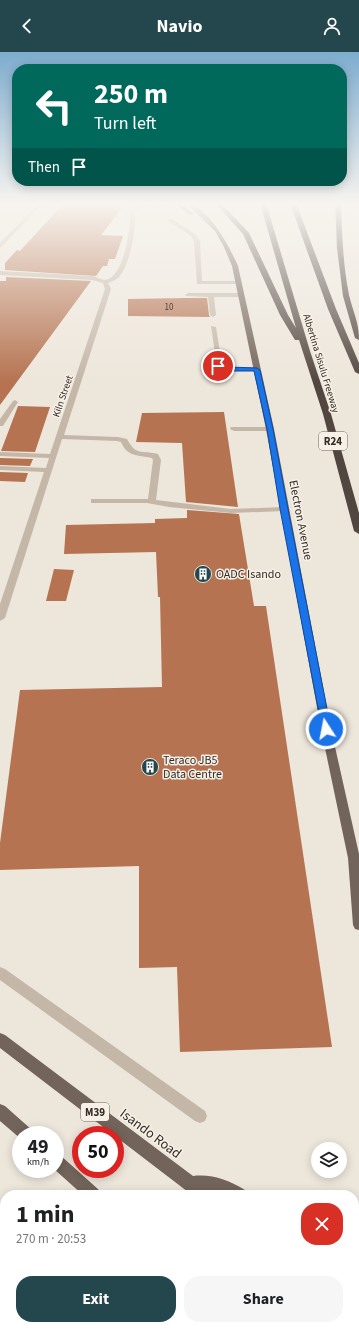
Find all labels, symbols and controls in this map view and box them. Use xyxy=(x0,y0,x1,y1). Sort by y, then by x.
text: Navio xyxy=(157,14,202,39)
icon: back xyxy=(16,15,38,37)
icon: person xyxy=(321,15,343,37)
text: 250 m xyxy=(94,74,168,114)
icon: left xyxy=(28,80,80,132)
text: Turn left xyxy=(94,111,156,136)
icon: arrive xyxy=(68,156,90,178)
text: Then xyxy=(28,157,60,178)
house number: 10 xyxy=(165,301,174,314)
street label: Albertina Sisulu Freeway xyxy=(299,312,343,415)
pin xyxy=(201,349,235,383)
icon: arrive xyxy=(207,355,229,377)
street label: Kiln Street xyxy=(49,373,77,419)
road number: R24 xyxy=(319,432,347,450)
street label: Electron Avenue xyxy=(284,479,317,562)
building icon: OADC Isando xyxy=(193,564,213,584)
place label: OADC Isando xyxy=(216,566,281,583)
position arrow xyxy=(305,708,347,750)
place label: Teraco JB5 Data Centre xyxy=(163,752,222,783)
building icon: Teraco JB5 Data Centre xyxy=(140,757,160,777)
road number: M39 xyxy=(81,1103,109,1121)
street label: Isando Road xyxy=(115,1104,185,1164)
speed limit sign: 50 xyxy=(72,1126,124,1178)
text: 49 xyxy=(27,1133,49,1161)
map controls xyxy=(311,1142,347,1178)
button: layers xyxy=(311,1142,347,1178)
text: km/h xyxy=(27,1155,49,1169)
text: 1 min xyxy=(16,1197,74,1232)
button: close xyxy=(301,1203,343,1245)
text: 270 m · 20:53 xyxy=(16,1230,86,1248)
button: Exit xyxy=(16,1276,176,1322)
button: Share xyxy=(184,1276,343,1322)

